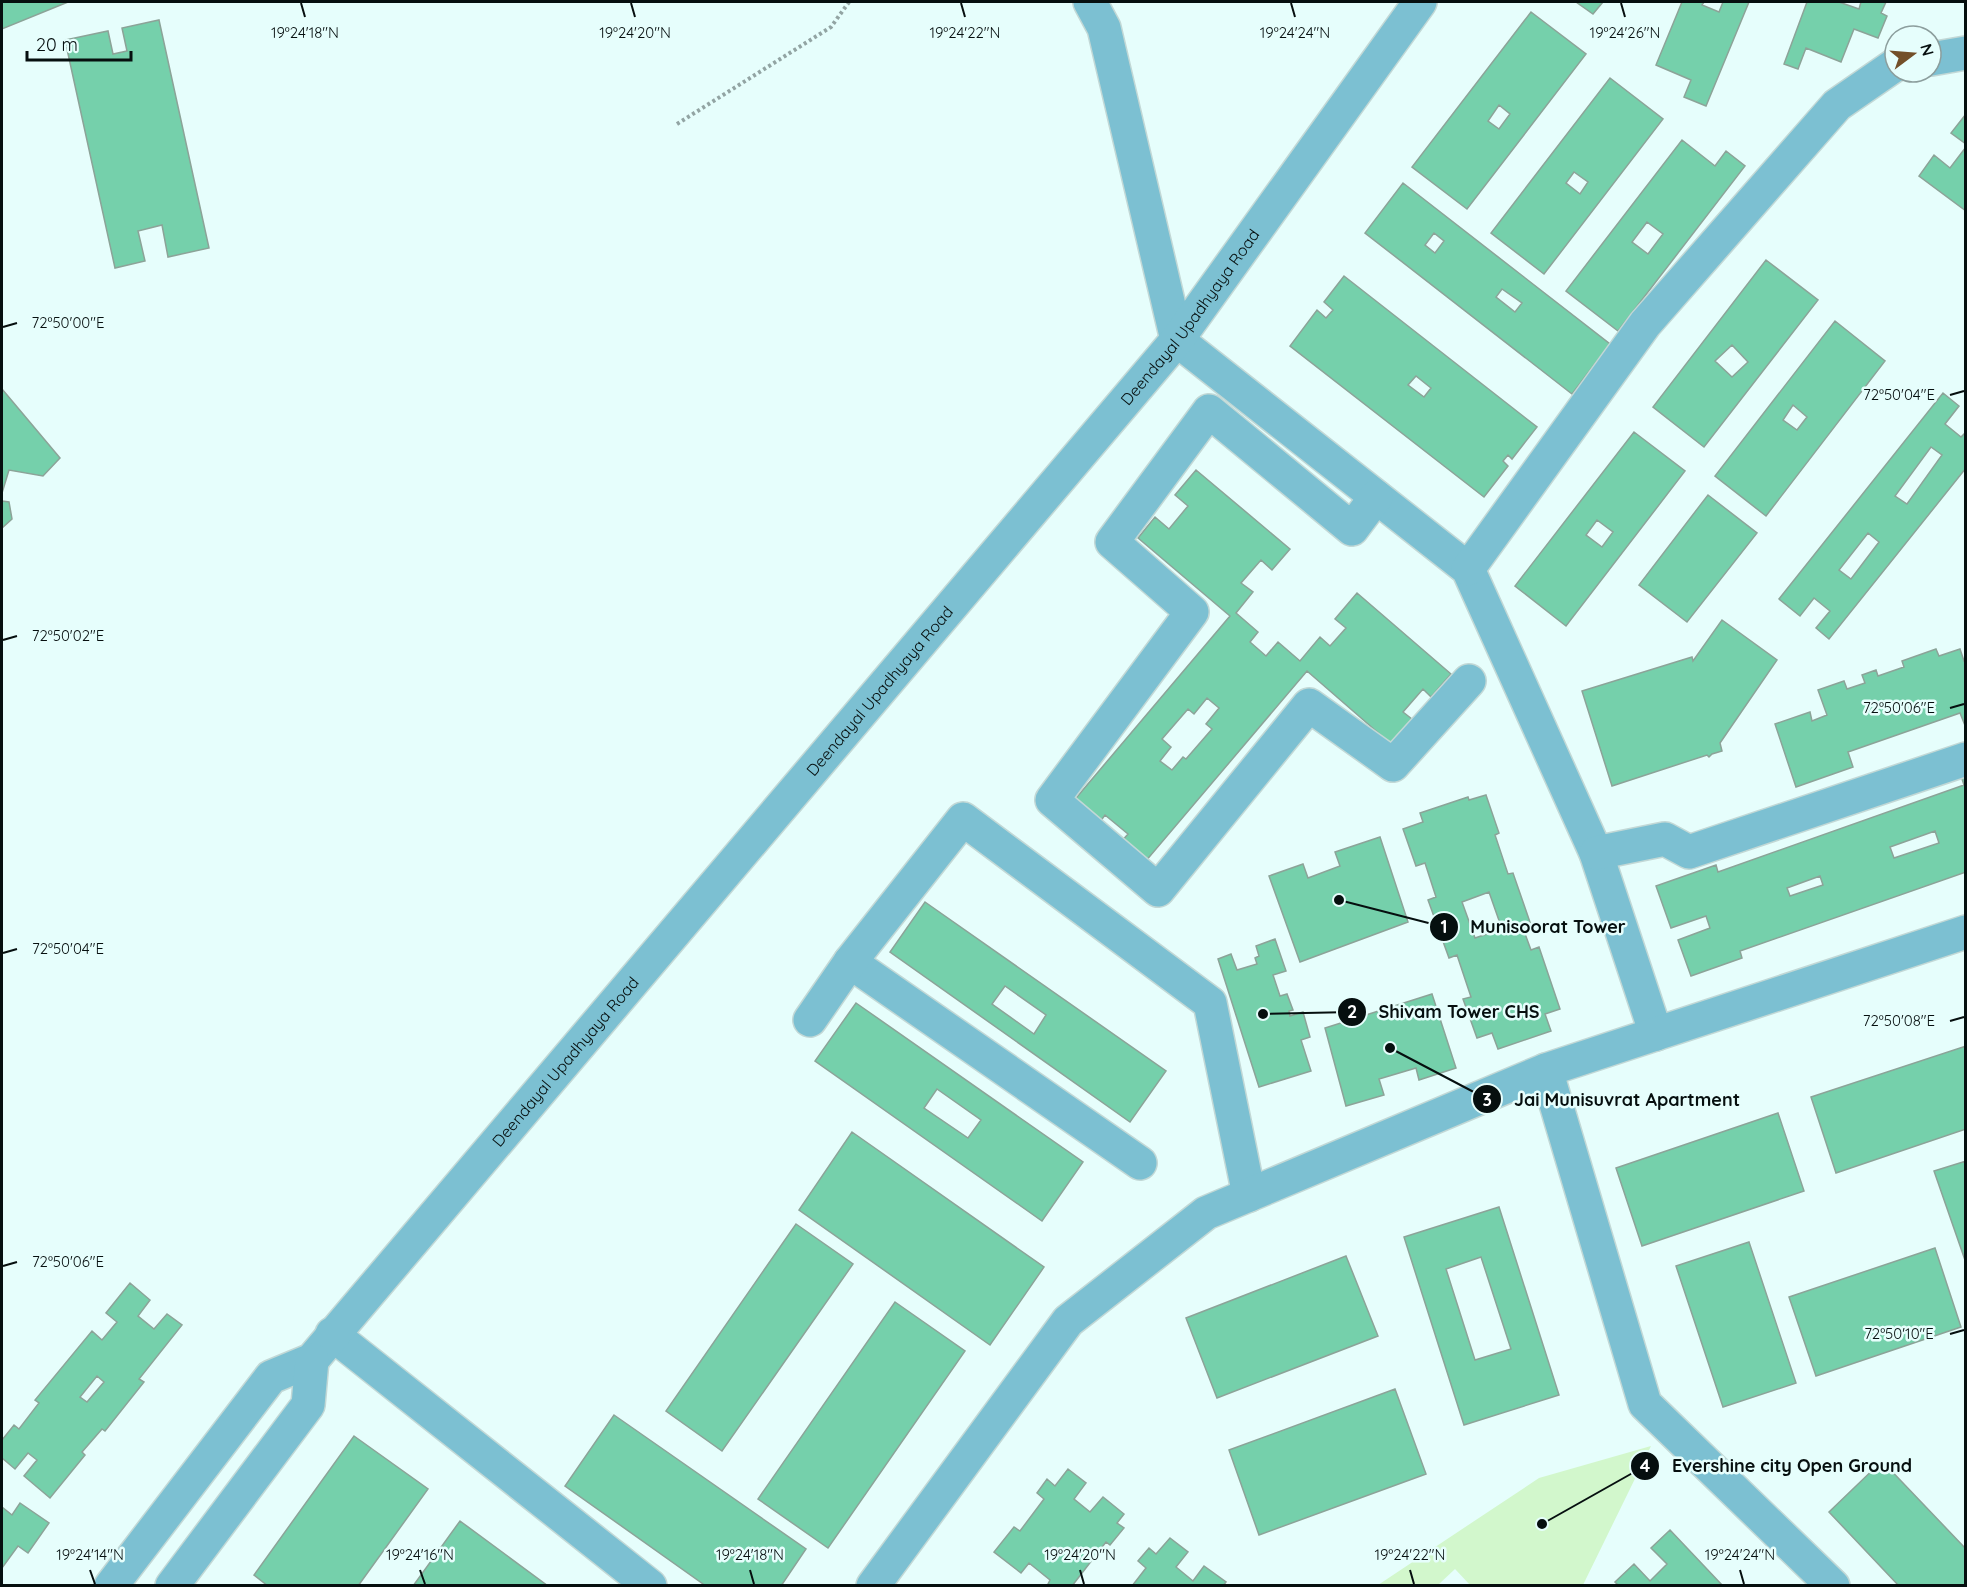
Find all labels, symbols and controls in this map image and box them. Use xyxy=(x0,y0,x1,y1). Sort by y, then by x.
text: 19°24'18"N xyxy=(271,23,339,42)
text: 19°24'20"N xyxy=(599,23,671,42)
text: 19°24'22"N xyxy=(929,23,1001,42)
text: 19°24'24"N xyxy=(1260,23,1330,42)
text: 19°24'26"N xyxy=(1590,23,1660,42)
scale bar xyxy=(27,24,130,62)
north arrow xyxy=(1883,24,1943,84)
text: 20 m xyxy=(36,33,78,56)
text: N xyxy=(1916,41,1939,58)
street label: Deendayal Upadhyaya Road xyxy=(1116,225,1263,409)
text: 72°50'00"E xyxy=(31,313,105,332)
text: 72°50'04"E xyxy=(1863,385,1935,404)
street label: Deendayal Upadhyaya Road xyxy=(802,602,957,780)
text: 72°50'02"E xyxy=(32,626,104,645)
text: 72°50'06"E xyxy=(1863,698,1935,717)
callout: Munisoorat Tower xyxy=(1429,909,1638,945)
text: 1 xyxy=(1440,915,1448,938)
text: Munisoorat Tower xyxy=(1470,915,1626,938)
text: 72°50'04"E xyxy=(32,939,104,958)
street label: Deendayal Upadhyaya Road xyxy=(488,972,643,1151)
callout: Shivam Tower CHS xyxy=(1337,994,1552,1030)
text: 2 xyxy=(1347,1000,1357,1023)
text: Shivam Tower CHS xyxy=(1378,1000,1540,1023)
text: 72°50'08"E xyxy=(1863,1011,1935,1030)
callout: Jai Munisuvrat Apartment xyxy=(1472,1081,1752,1117)
text: 3 xyxy=(1482,1088,1492,1111)
text: Jai Munisuvrat Apartment xyxy=(1514,1088,1740,1111)
text: 72°50'06"E xyxy=(32,1252,104,1271)
text: 72°50'10"E xyxy=(1864,1324,1934,1343)
callout: Evershine city Open Ground xyxy=(1630,1448,1924,1484)
text: 4 xyxy=(1640,1454,1651,1477)
text: Evershine city Open Ground xyxy=(1672,1454,1912,1477)
text: 19°24'14"N xyxy=(56,1545,124,1564)
text: 19°24'16"N xyxy=(386,1545,454,1564)
text: 19°24'18"N xyxy=(716,1545,784,1564)
text: 19°24'20"N xyxy=(1044,1545,1116,1564)
text: 19°24'22"N xyxy=(1374,1545,1446,1564)
text: 19°24'24"N xyxy=(1705,1545,1775,1564)

